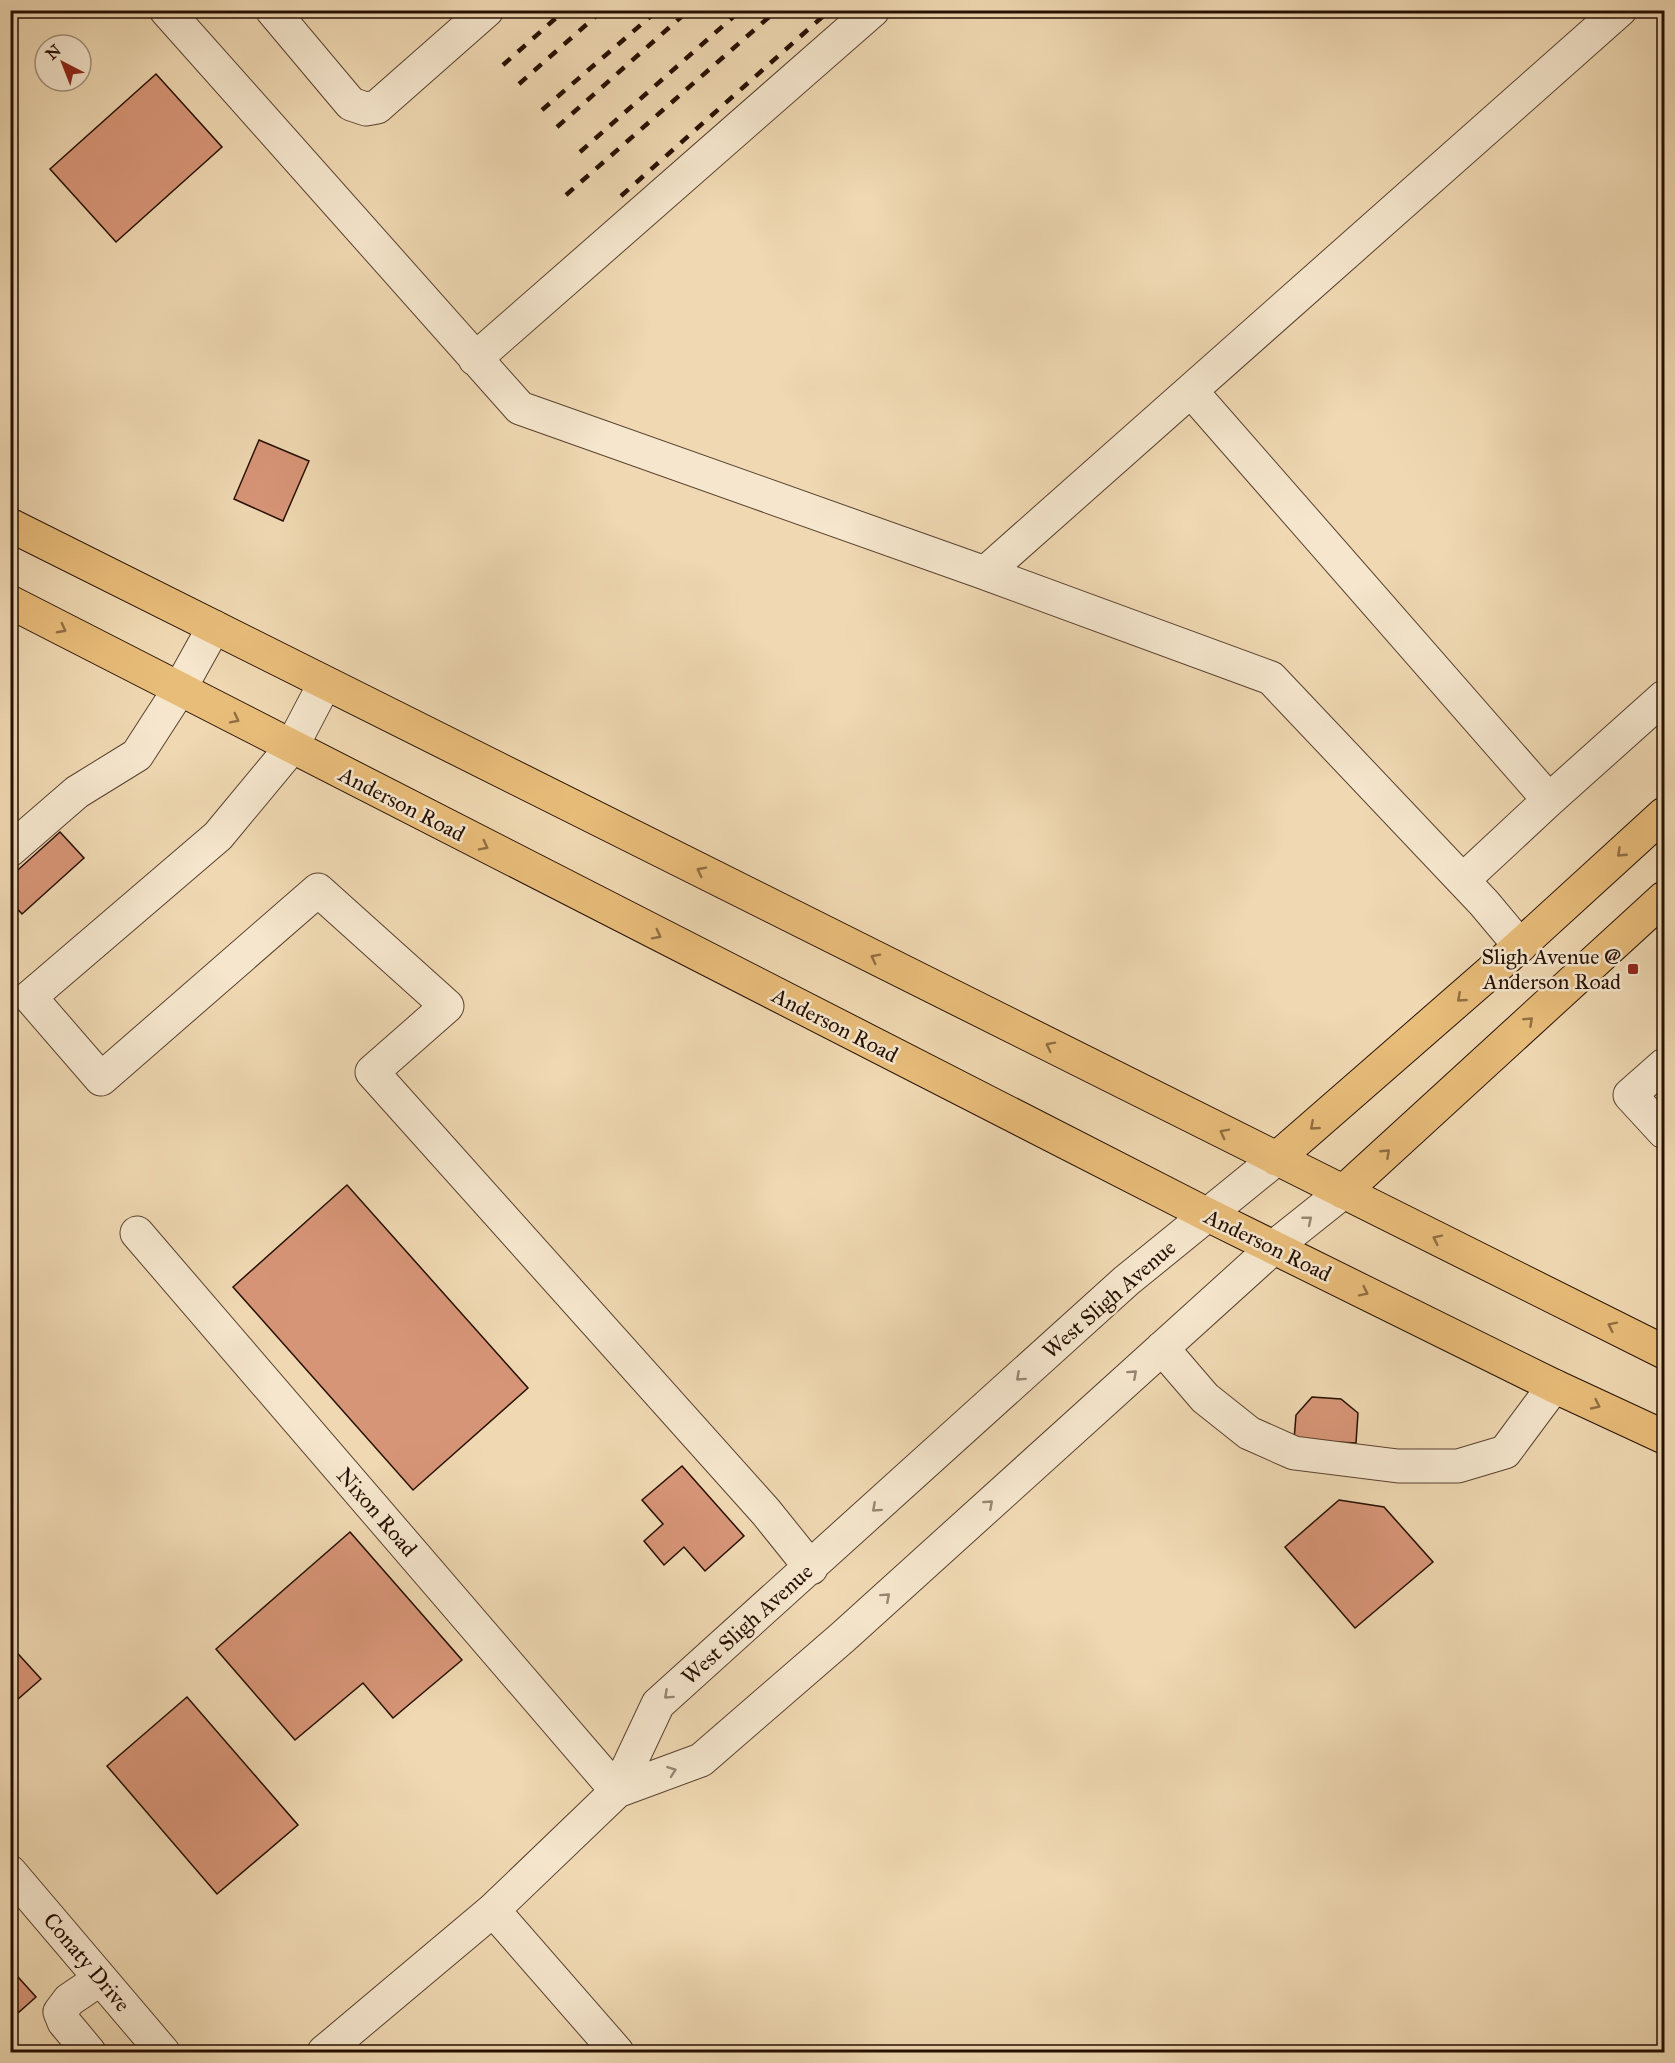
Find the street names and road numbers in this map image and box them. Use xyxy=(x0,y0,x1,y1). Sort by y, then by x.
street label: Anderson Road xyxy=(334,760,470,847)
street label: Anderson Road xyxy=(767,981,903,1068)
street label: Anderson Road xyxy=(1199,1202,1336,1287)
street label: West Sligh Avenue xyxy=(1037,1234,1181,1364)
street label: Nixon Road xyxy=(331,1462,423,1562)
street label: West Sligh Avenue xyxy=(676,1558,818,1690)
street label: Conaty Drive xyxy=(38,1907,136,2017)

